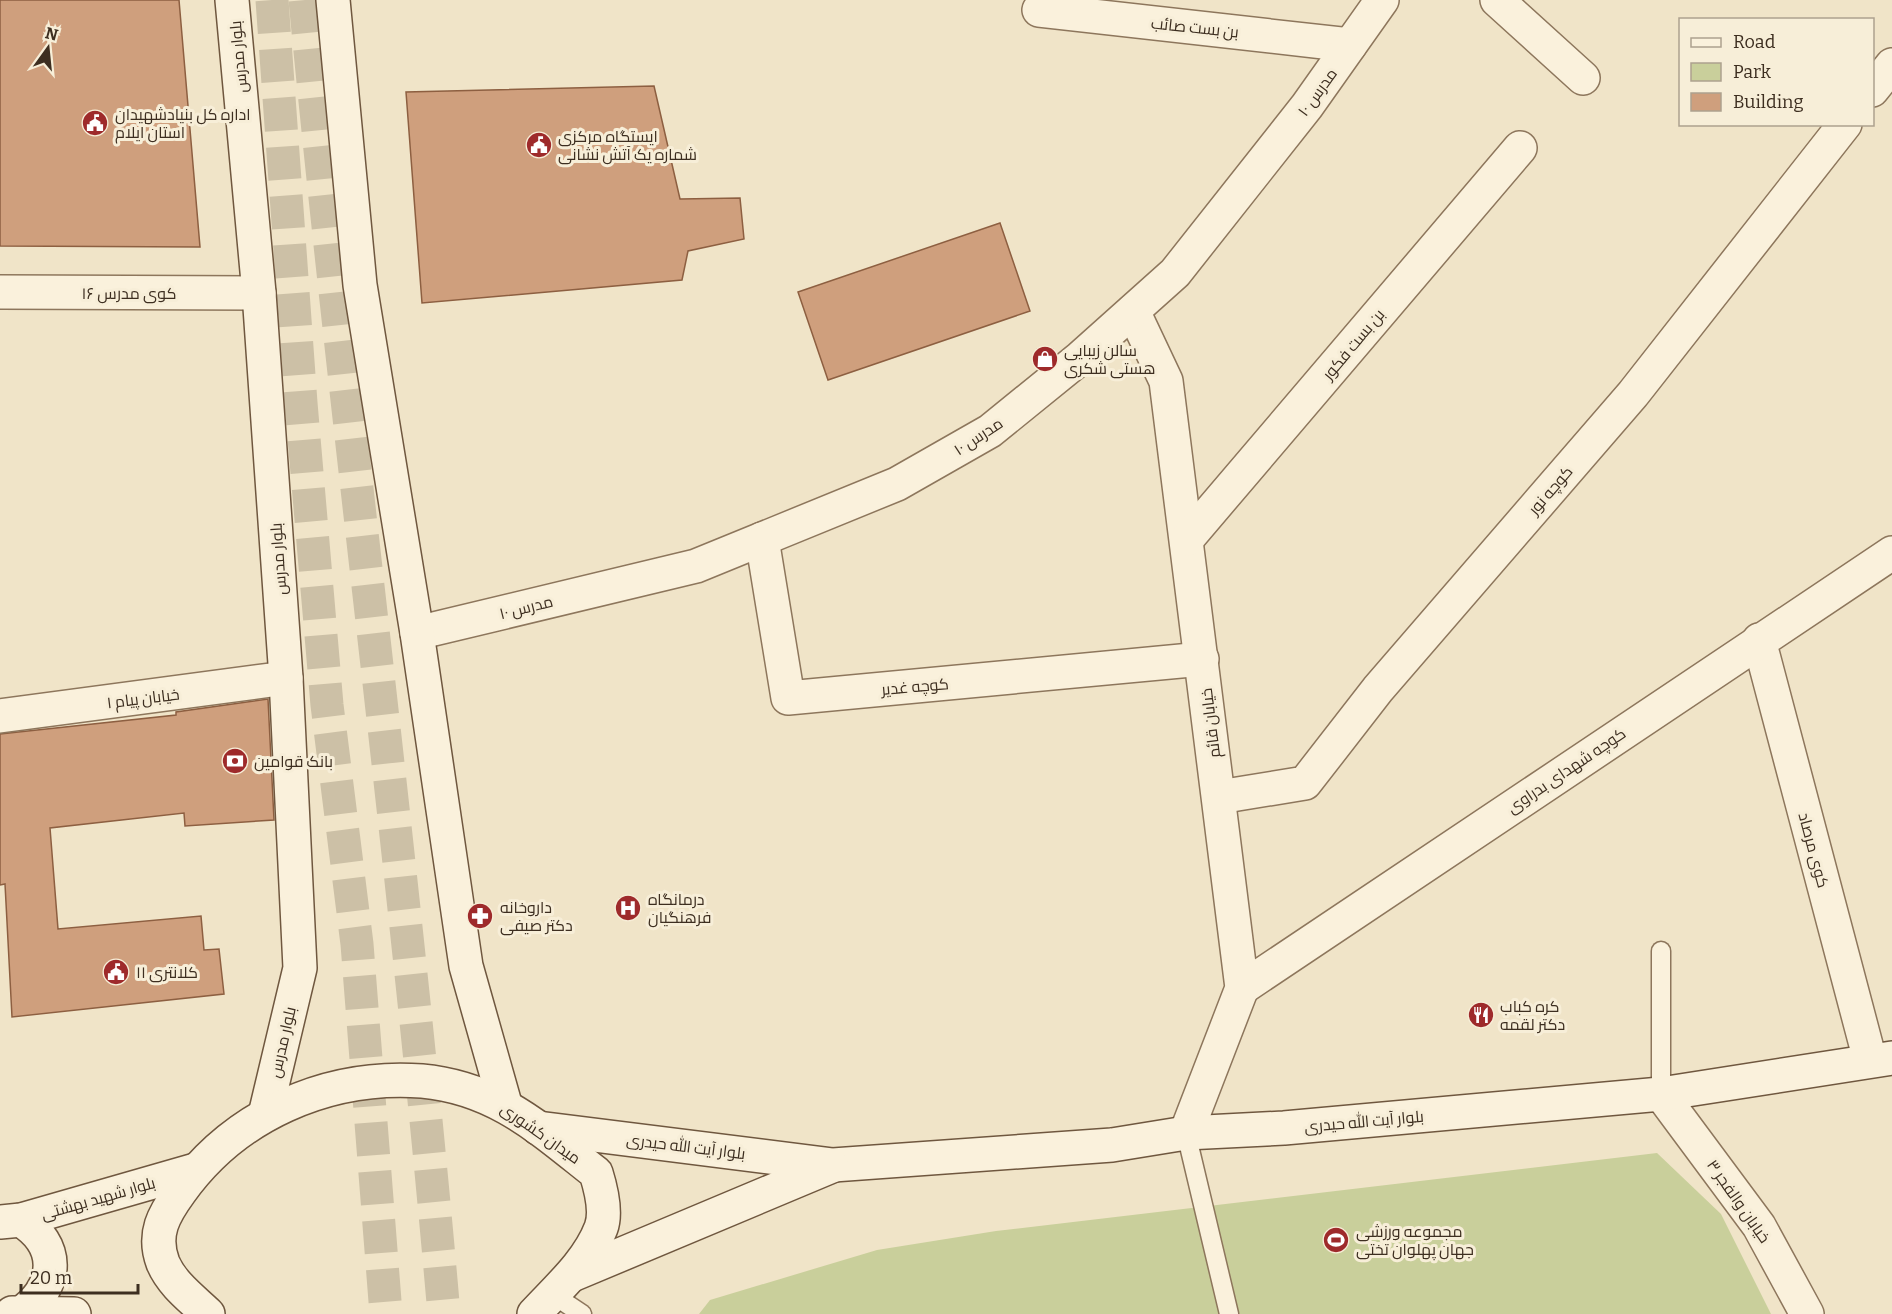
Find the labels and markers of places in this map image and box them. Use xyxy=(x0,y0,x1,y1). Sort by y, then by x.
place label: اداره کل بنیادشهیدان استان ایلام xyxy=(115,105,251,144)
public building icon: اداره کل بنیادشهیدان استان ایلام xyxy=(80,108,110,138)
place label: ایستگاه مرکزی شماره یک آتش نشانی xyxy=(558,127,697,165)
public building icon: ایستگاه مرکزی شماره یک آتش نشانی xyxy=(524,130,554,160)
place label: سالن زیبایی هستی شکری xyxy=(1064,341,1155,379)
shop icon: سالن زیبایی هستی شکری xyxy=(1030,344,1060,374)
bank icon: بانک قوامین xyxy=(220,746,250,776)
place label: بانک قوامین xyxy=(254,752,333,772)
place label: درمانگاه فرهنگیان xyxy=(648,890,711,928)
hospital icon: درمانگاه فرهنگیان xyxy=(613,893,643,923)
place label: داروخانه دکتر صیفی xyxy=(500,898,573,936)
pharmacy icon: داروخانه دکتر صیفی xyxy=(465,901,495,931)
public building icon: کلانتری ۱۱ xyxy=(101,957,131,987)
place label: کلانتری ۱۱ xyxy=(136,963,198,983)
place label: کره کباب دکتر لقمه xyxy=(1500,997,1565,1034)
restaurant icon: کره کباب دکتر لقمه xyxy=(1466,1000,1496,1030)
place label: مجموعه ورزشی جهان پهلوان تختی xyxy=(1356,1222,1474,1261)
sports icon: مجموعه ورزشی جهان پهلوان تختی xyxy=(1321,1225,1351,1255)

